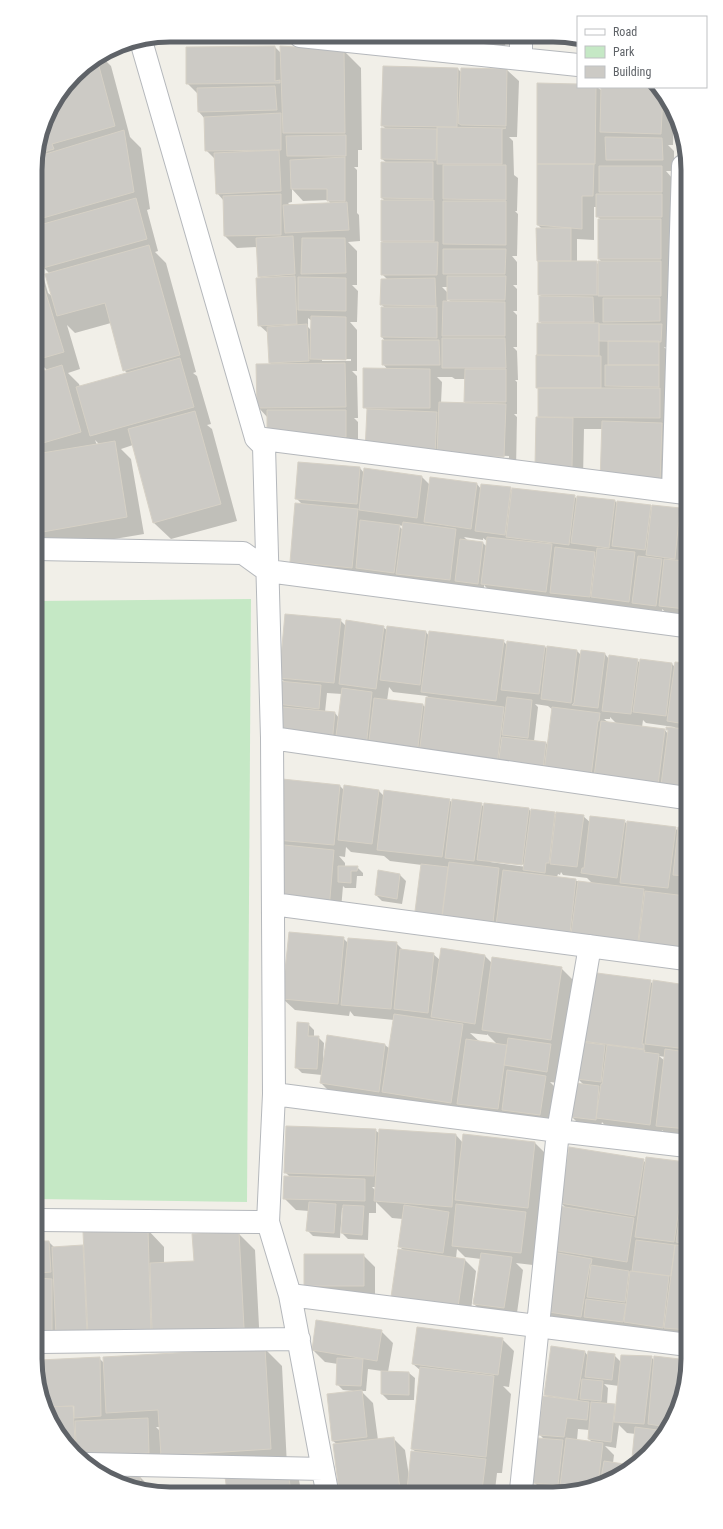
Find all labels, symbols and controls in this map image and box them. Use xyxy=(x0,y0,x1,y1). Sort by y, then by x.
legend xyxy=(577,16,707,88)
text: Road xyxy=(613,25,637,39)
text: Park xyxy=(613,45,635,59)
text: Building xyxy=(613,65,651,79)

